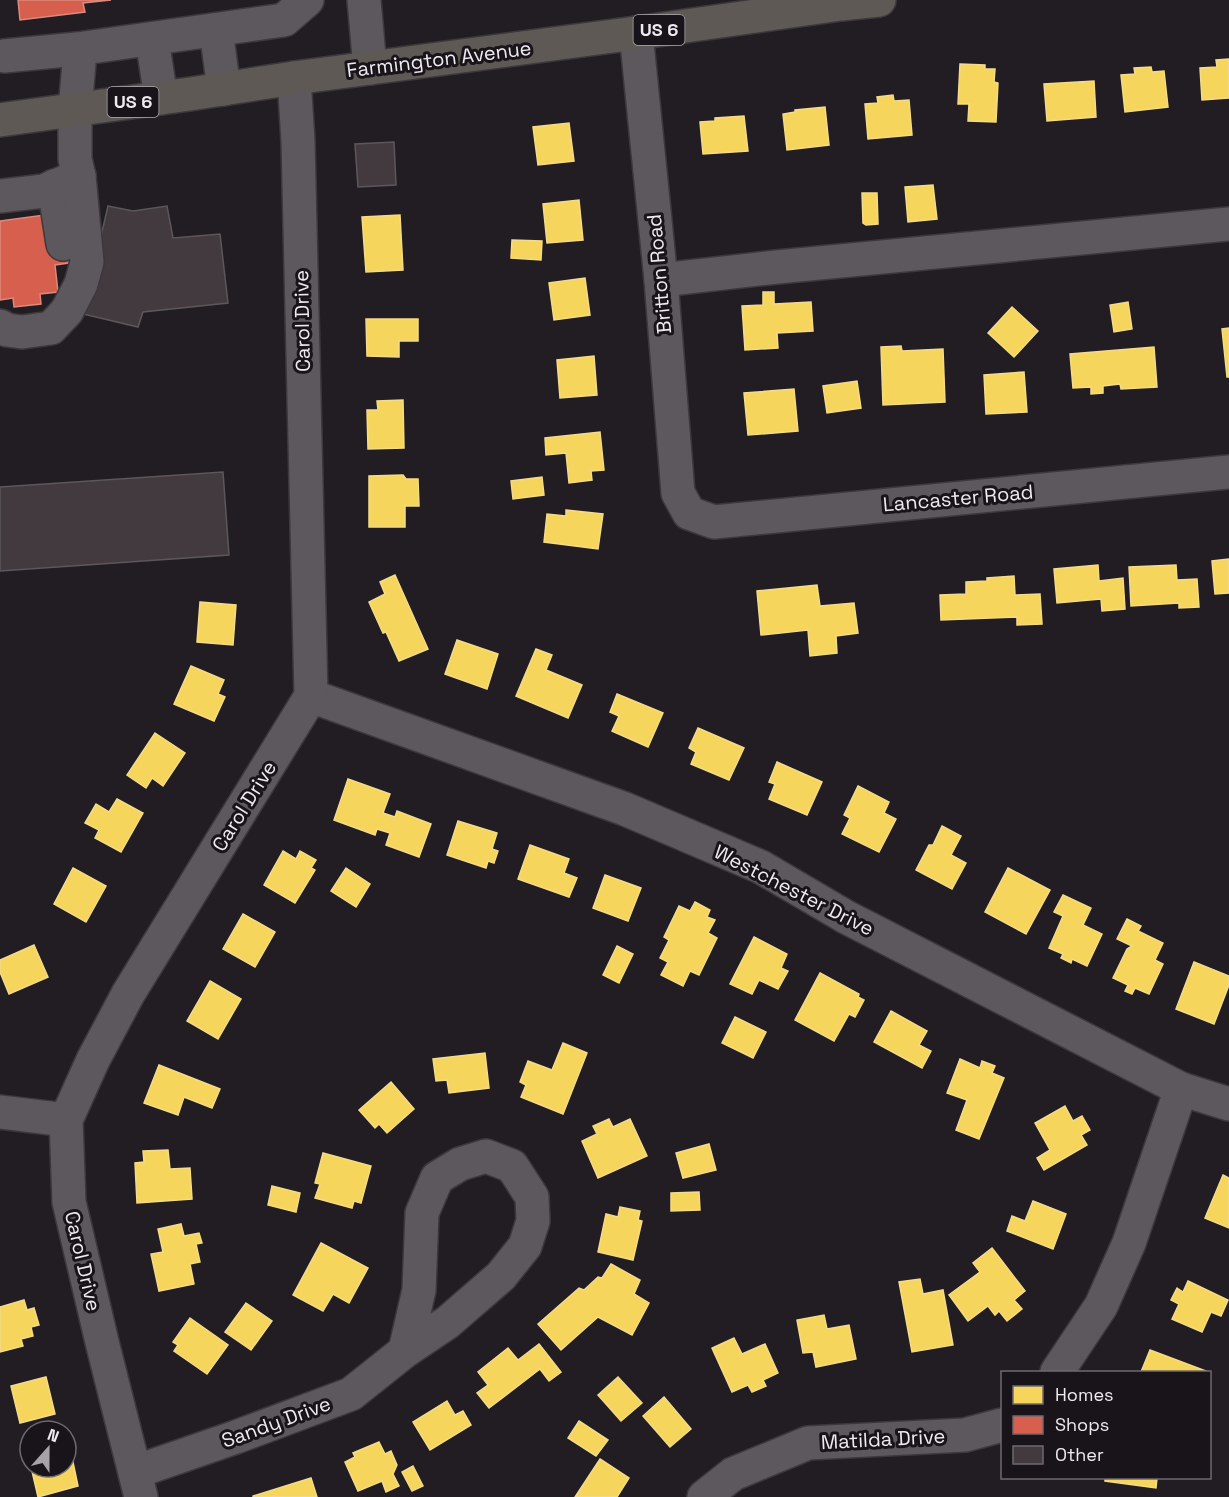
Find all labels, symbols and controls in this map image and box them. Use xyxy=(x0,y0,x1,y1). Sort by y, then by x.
road number: US 6 xyxy=(634,15,684,45)
street label: Farmington Avenue xyxy=(345,35,533,83)
road number: US 6 xyxy=(108,87,158,117)
street label: Britton Road xyxy=(641,213,677,335)
street label: Carol Drive xyxy=(288,270,316,372)
street label: Lancaster Road xyxy=(882,478,1034,518)
street label: Carol Drive xyxy=(206,756,282,856)
street label: Westchester Drive xyxy=(710,838,878,942)
street label: Carol Drive xyxy=(59,1208,107,1314)
legend xyxy=(1001,1371,1211,1479)
text: Homes xyxy=(1055,1383,1114,1406)
street label: Sandy Drive xyxy=(218,1390,334,1454)
text: Shops xyxy=(1055,1413,1109,1436)
north arrow xyxy=(18,1419,78,1479)
street label: Matilda Drive xyxy=(820,1423,946,1455)
text: N xyxy=(44,1424,62,1447)
text: Other xyxy=(1055,1443,1104,1466)

